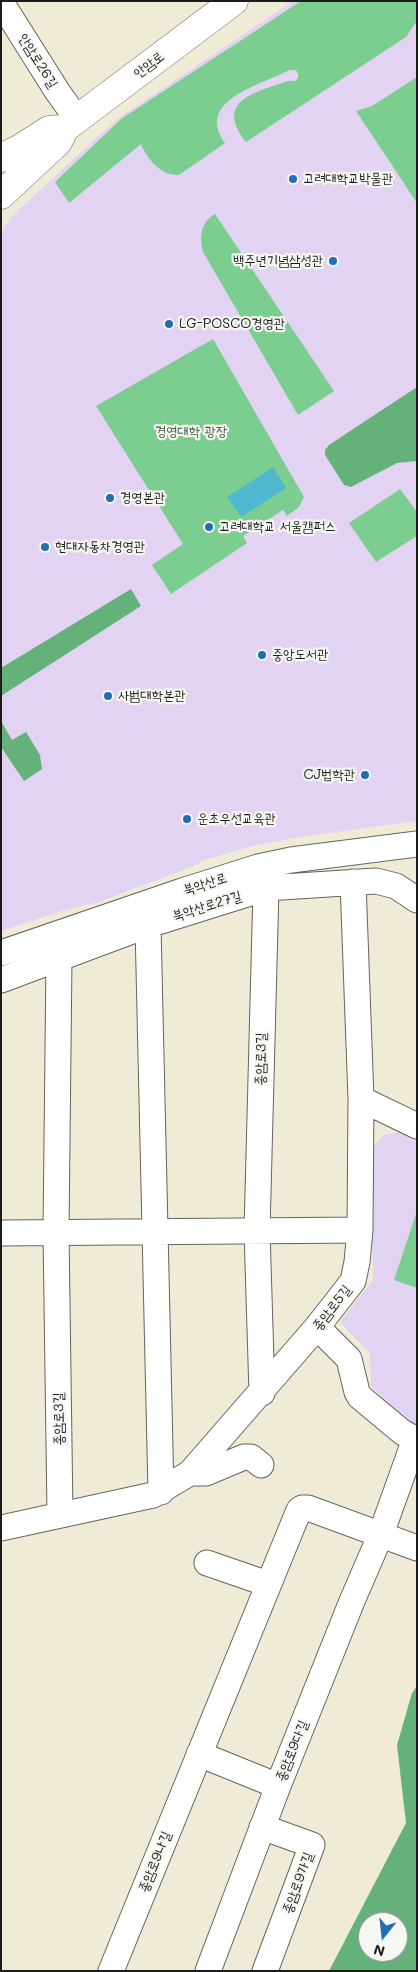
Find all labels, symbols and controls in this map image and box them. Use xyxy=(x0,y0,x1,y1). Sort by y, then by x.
street label: 안암로26길 xyxy=(15,31,61,91)
street label: 안암로 xyxy=(130,48,168,82)
place label: 고려대학교박물관 xyxy=(303,171,393,187)
marker: 고려대학교박물관 xyxy=(287,173,299,185)
place label: 백주년기념삼성관 xyxy=(233,253,323,269)
marker: 백주년기념삼성관 xyxy=(327,255,339,267)
place label: LG-POSCO경영관 xyxy=(179,316,285,332)
marker: LG-POSCO경영관 xyxy=(163,318,175,330)
park label: 경영대학 광장 xyxy=(155,424,227,440)
place label: 경영본관 xyxy=(120,490,165,506)
marker: 경영본관 xyxy=(104,492,116,504)
place label: 고려대학교 서울캠퍼스 xyxy=(219,519,336,535)
marker: 고려대학교 서울캠퍼스 xyxy=(203,521,215,533)
place label: 현대자동차경영관 xyxy=(55,539,145,555)
marker: 현대자동차경영관 xyxy=(39,541,51,553)
place label: 중앙도서관 xyxy=(272,647,328,663)
marker: 중앙도서관 xyxy=(256,649,268,661)
place label: 사범대학본관 xyxy=(118,688,186,704)
marker: 사범대학본관 xyxy=(102,690,114,702)
place label: CJ법학관 xyxy=(304,767,355,783)
marker: CJ법학관 xyxy=(359,769,371,781)
place label: 운초우선교육관 xyxy=(197,811,276,827)
marker: 운초우선교육관 xyxy=(181,813,193,825)
street label: 북악산로 xyxy=(181,869,229,899)
street label: 북악산로27길 xyxy=(170,887,244,925)
street label: 종암로3길 xyxy=(252,1032,270,1086)
street label: 종암로5길 xyxy=(309,1282,355,1334)
street label: 종암로3길 xyxy=(50,1392,68,1446)
street label: 종암로9다길 xyxy=(272,1718,312,1784)
street label: 종암로9나길 xyxy=(135,1829,175,1895)
street label: 종암로9가길 xyxy=(279,1850,317,1916)
north arrow xyxy=(358,1912,408,1962)
text: N xyxy=(371,1940,387,1962)

